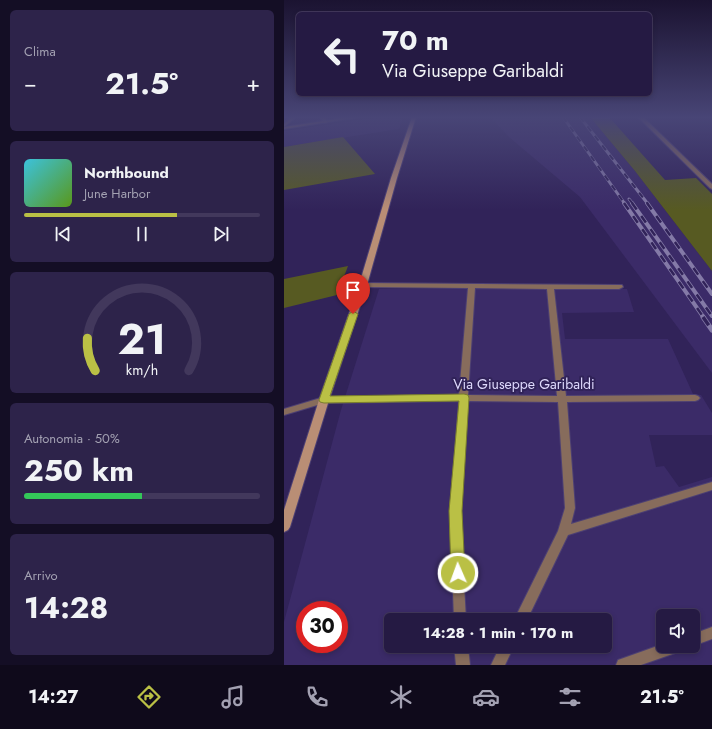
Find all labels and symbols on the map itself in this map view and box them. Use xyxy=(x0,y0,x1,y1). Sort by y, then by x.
pin xyxy=(336,273,370,314)
street label: Via Giuseppe Garibaldi xyxy=(453,374,595,394)
position arrow xyxy=(437,552,479,594)
speed limit sign: 30 xyxy=(296,601,348,653)

